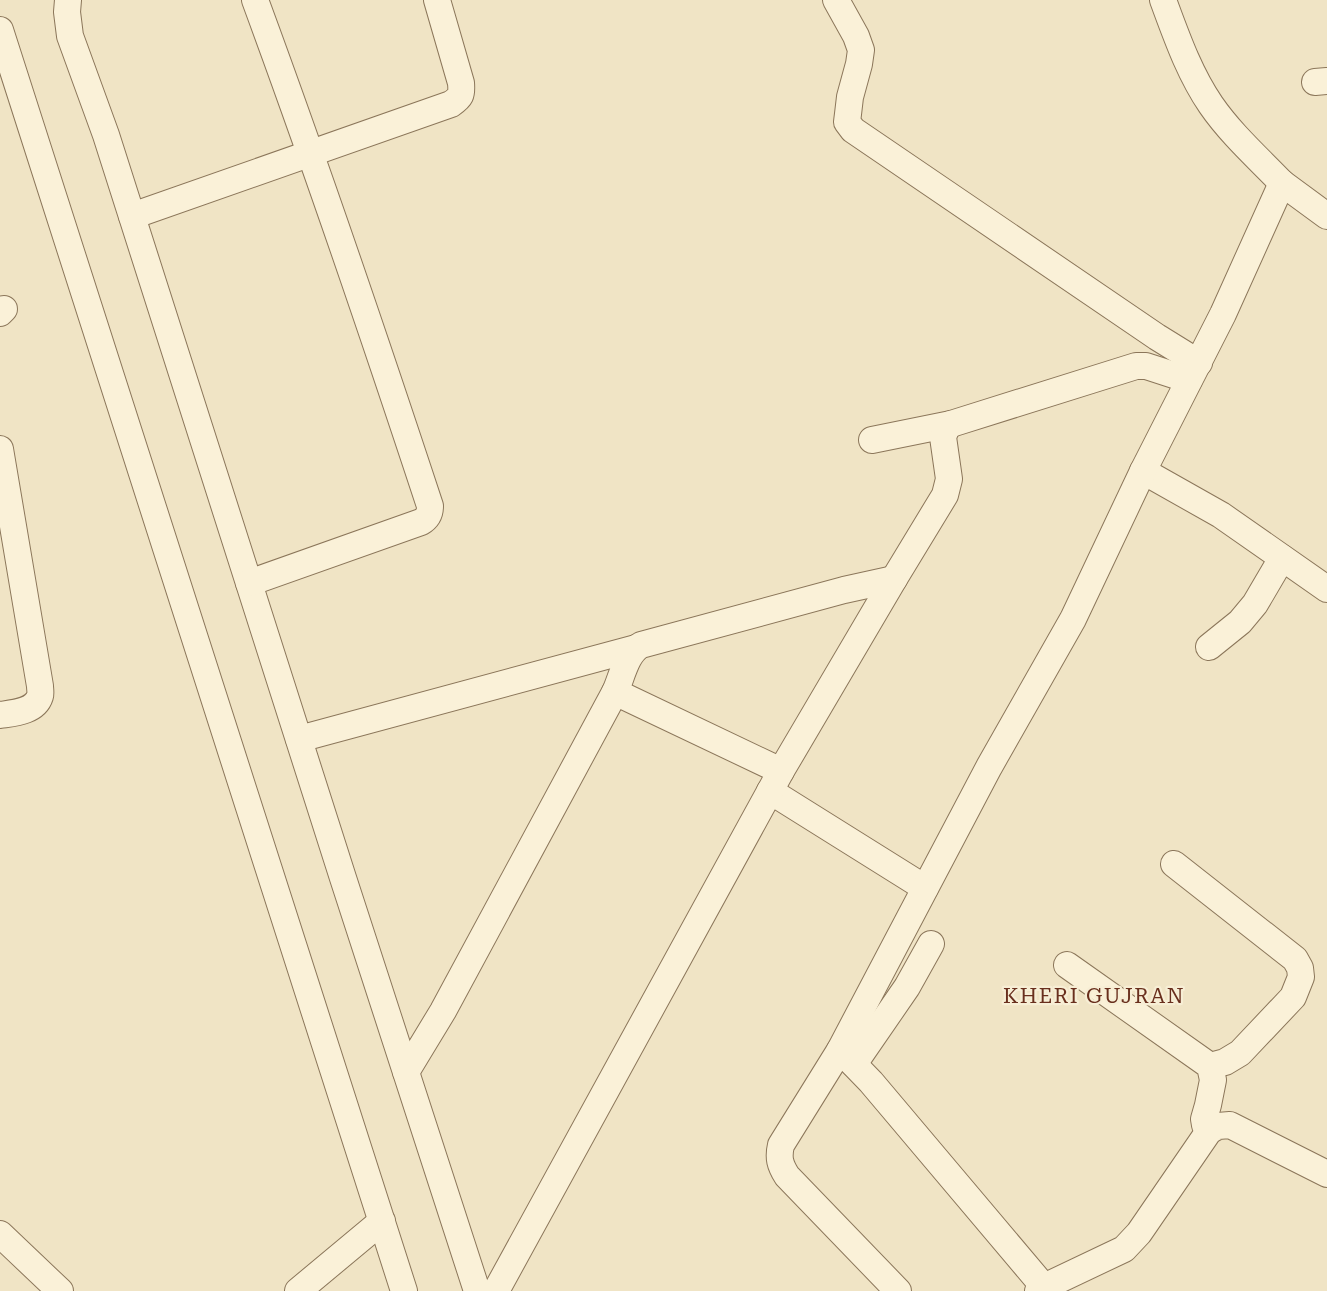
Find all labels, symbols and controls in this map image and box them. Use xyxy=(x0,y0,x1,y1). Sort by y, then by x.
district label: KHERI GUJRAN xyxy=(1003,984,1185,1008)

